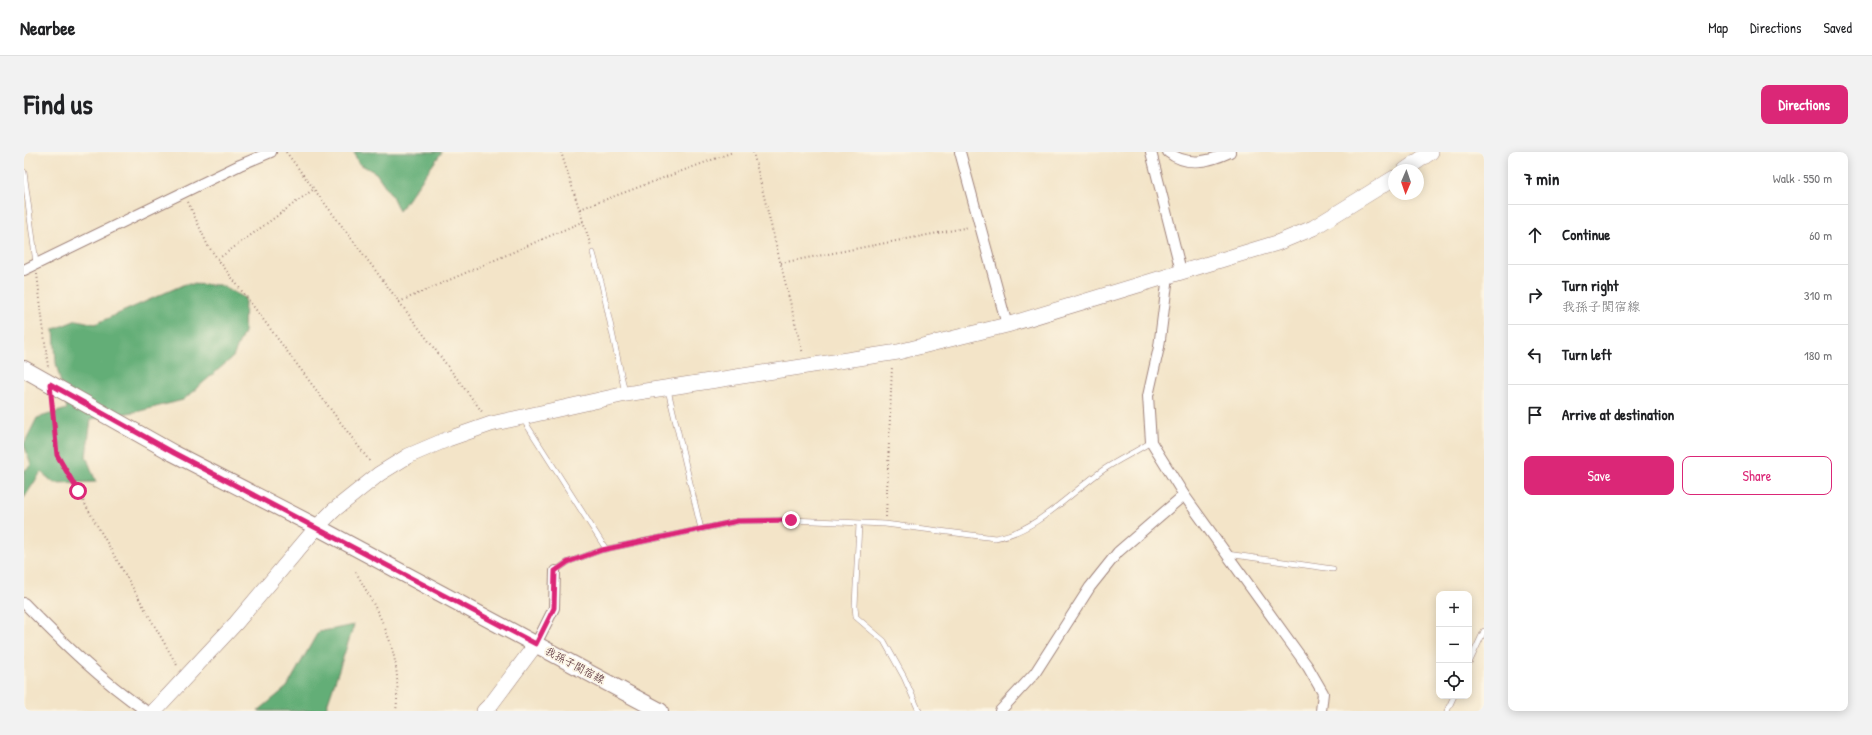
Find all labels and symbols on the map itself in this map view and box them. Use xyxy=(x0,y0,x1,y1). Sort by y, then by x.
north arrow xyxy=(1388,164,1424,200)
route start xyxy=(69,482,87,500)
route end xyxy=(782,511,800,529)
street label: 我孫子関宿線 xyxy=(543,643,607,687)

